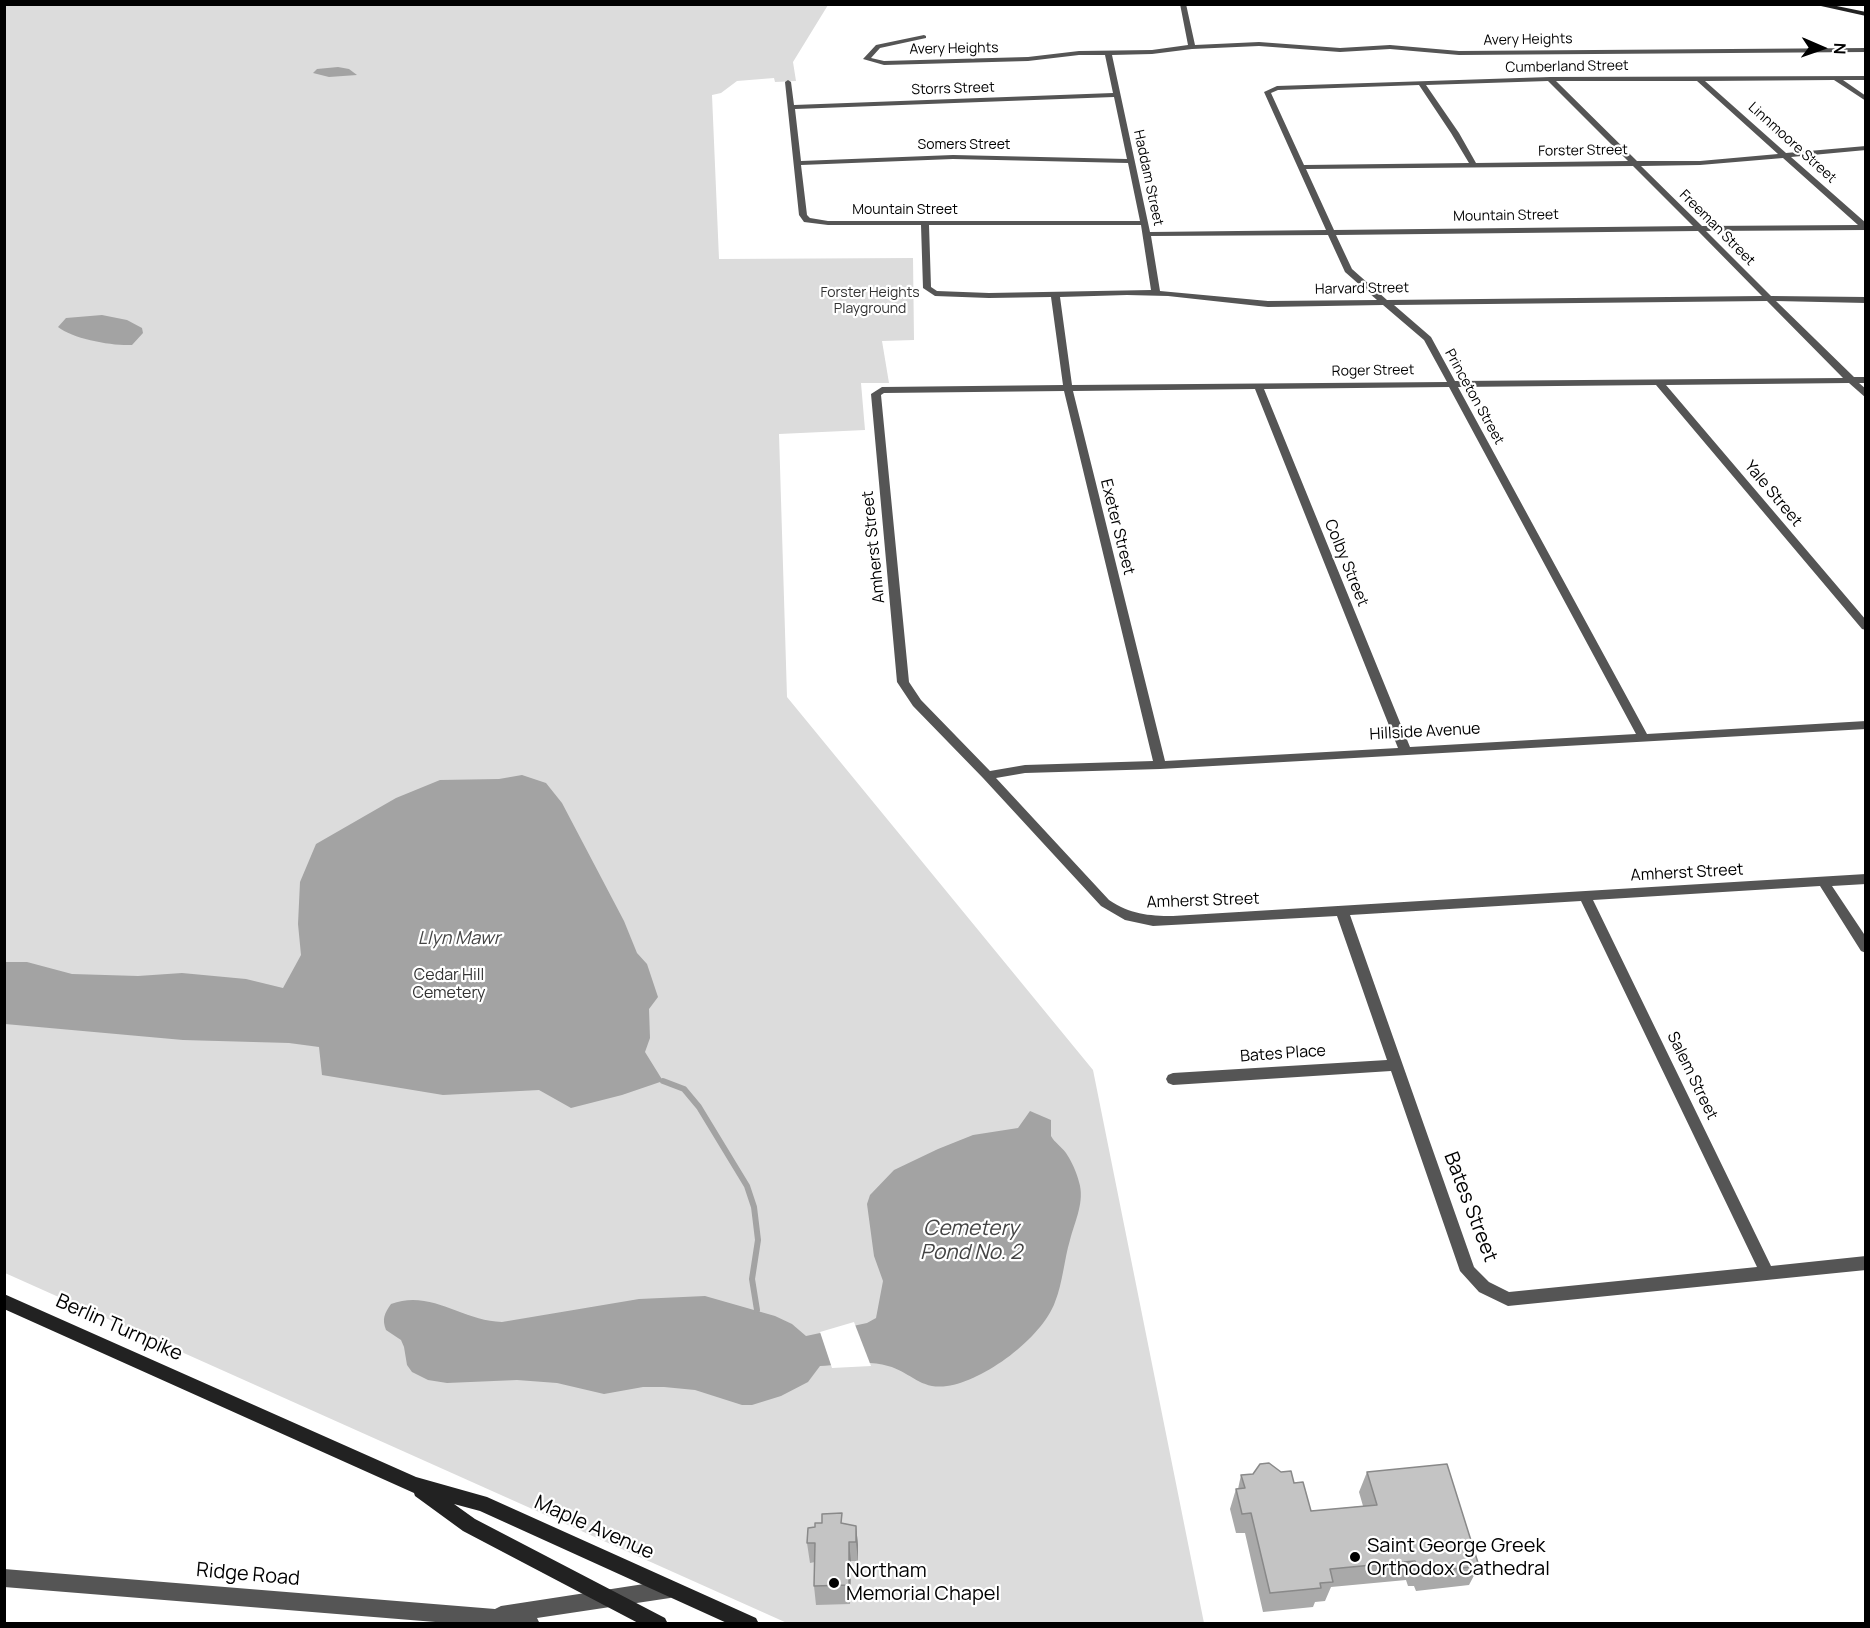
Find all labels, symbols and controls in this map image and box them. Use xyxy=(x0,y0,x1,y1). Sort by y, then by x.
north arrow xyxy=(1792,18,1852,78)
street label: Avery Heights xyxy=(1483,31,1573,49)
street label: Avery Heights xyxy=(909,40,999,58)
text: N xyxy=(1829,42,1851,55)
street label: Cumberland Street xyxy=(1505,58,1629,76)
street label: Storrs Street xyxy=(911,79,995,99)
street label: Linnmoore Street xyxy=(1745,99,1839,187)
street label: Haddam Street xyxy=(1130,129,1166,227)
street label: Somers Street xyxy=(918,137,1010,153)
street label: Forster Street xyxy=(1538,142,1628,160)
street label: Freeman Street xyxy=(1676,187,1758,269)
street label: Mountain Street xyxy=(852,202,958,218)
street label: Mountain Street xyxy=(1453,207,1559,225)
street label: Harvard Street xyxy=(1315,280,1409,298)
park label: Forster Heights Playground xyxy=(820,285,920,318)
street label: Princeton Street xyxy=(1441,346,1507,448)
street label: Roger Street xyxy=(1332,362,1414,380)
street label: Yale Street xyxy=(1740,457,1806,531)
street label: Exeter Street xyxy=(1096,477,1138,577)
street label: Amherst Street xyxy=(859,490,889,604)
street label: Colby Street xyxy=(1320,517,1372,609)
street label: Hillside Avenue xyxy=(1369,720,1481,744)
street label: Amherst Street xyxy=(1630,860,1744,886)
street label: Amherst Street xyxy=(1146,889,1260,913)
water label: Llyn Mawr xyxy=(418,928,500,950)
park label: Cedar Hill Cemetery xyxy=(413,966,485,1004)
street label: Salem Street xyxy=(1662,1029,1722,1123)
street label: Bates Place xyxy=(1239,1041,1327,1067)
street label: Bates Street xyxy=(1438,1149,1502,1265)
water label: Cemetery Pond No. 2 xyxy=(920,1216,1022,1266)
street label: Berlin Turnpike xyxy=(52,1289,186,1367)
street label: Maple Avenue xyxy=(530,1491,658,1565)
place label: Saint George Greek Orthodox Cathedral xyxy=(1367,1534,1550,1581)
marker: Saint George Greek Orthodox Cathedral xyxy=(1348,1550,1362,1564)
street label: Ridge Road xyxy=(195,1559,301,1591)
place label: Northam Memorial Chapel xyxy=(846,1559,1000,1606)
marker: Northam Memorial Chapel xyxy=(827,1576,841,1590)

